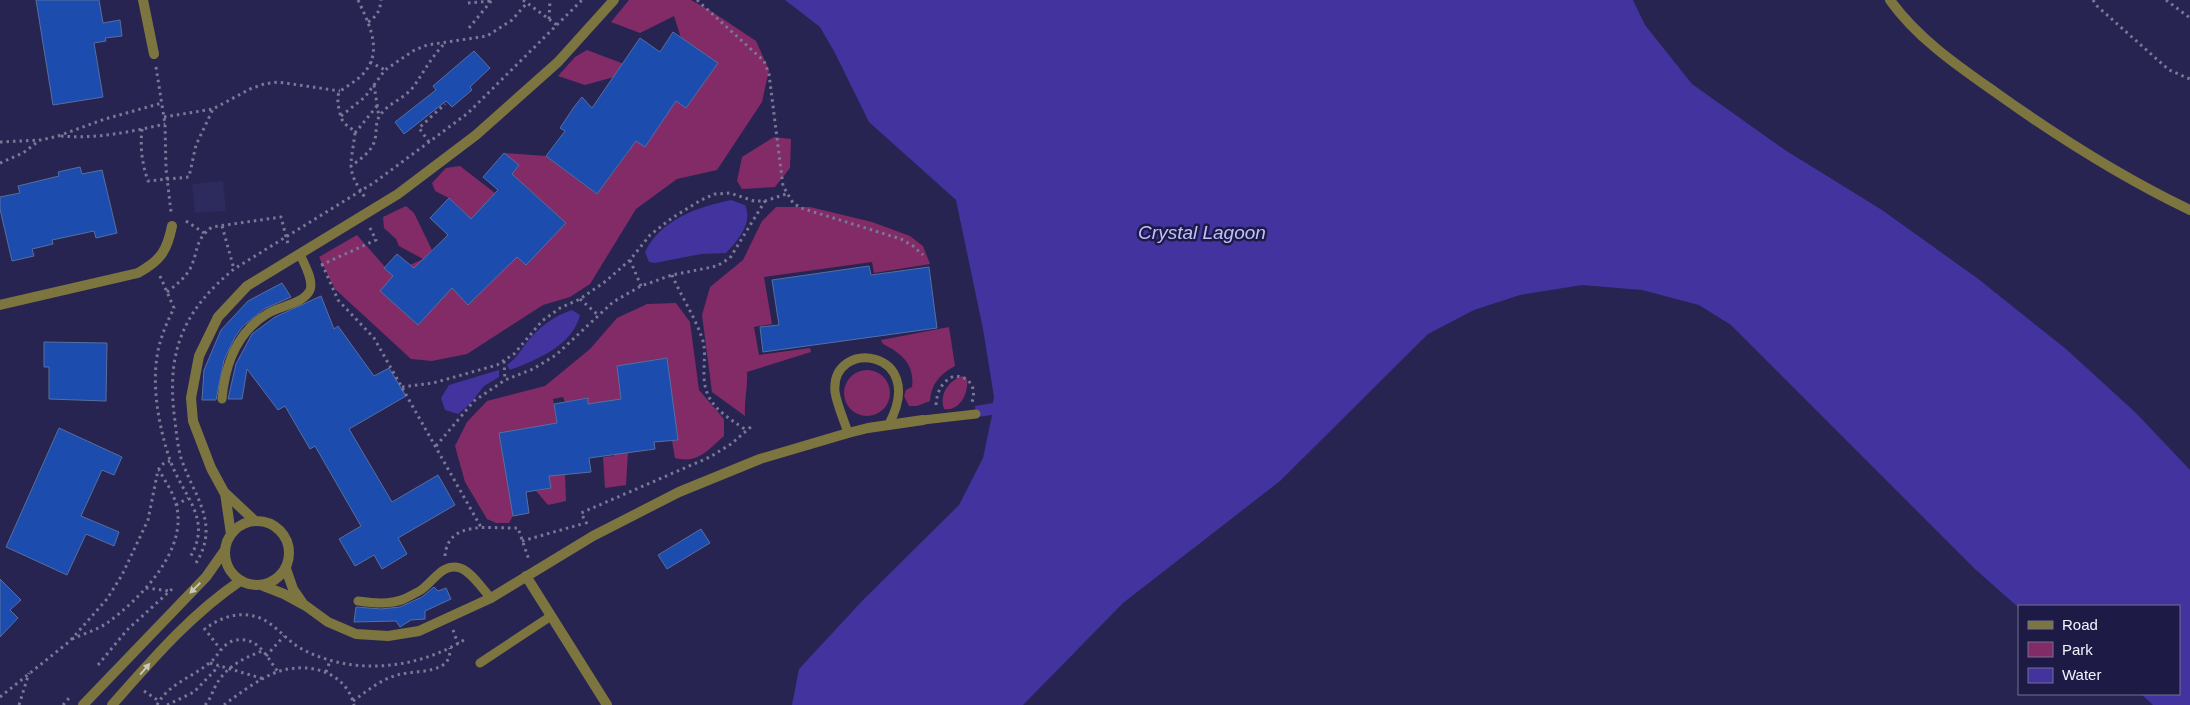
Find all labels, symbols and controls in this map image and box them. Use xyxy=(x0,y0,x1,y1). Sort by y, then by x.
water label: Crystal Lagoon xyxy=(1138,222,1266,243)
one-way arrow xyxy=(189,582,201,594)
legend xyxy=(2018,605,2180,695)
text: Road xyxy=(2062,616,2098,633)
text: Park xyxy=(2062,641,2093,658)
one-way arrow xyxy=(139,663,151,675)
text: Water xyxy=(2062,666,2101,683)

